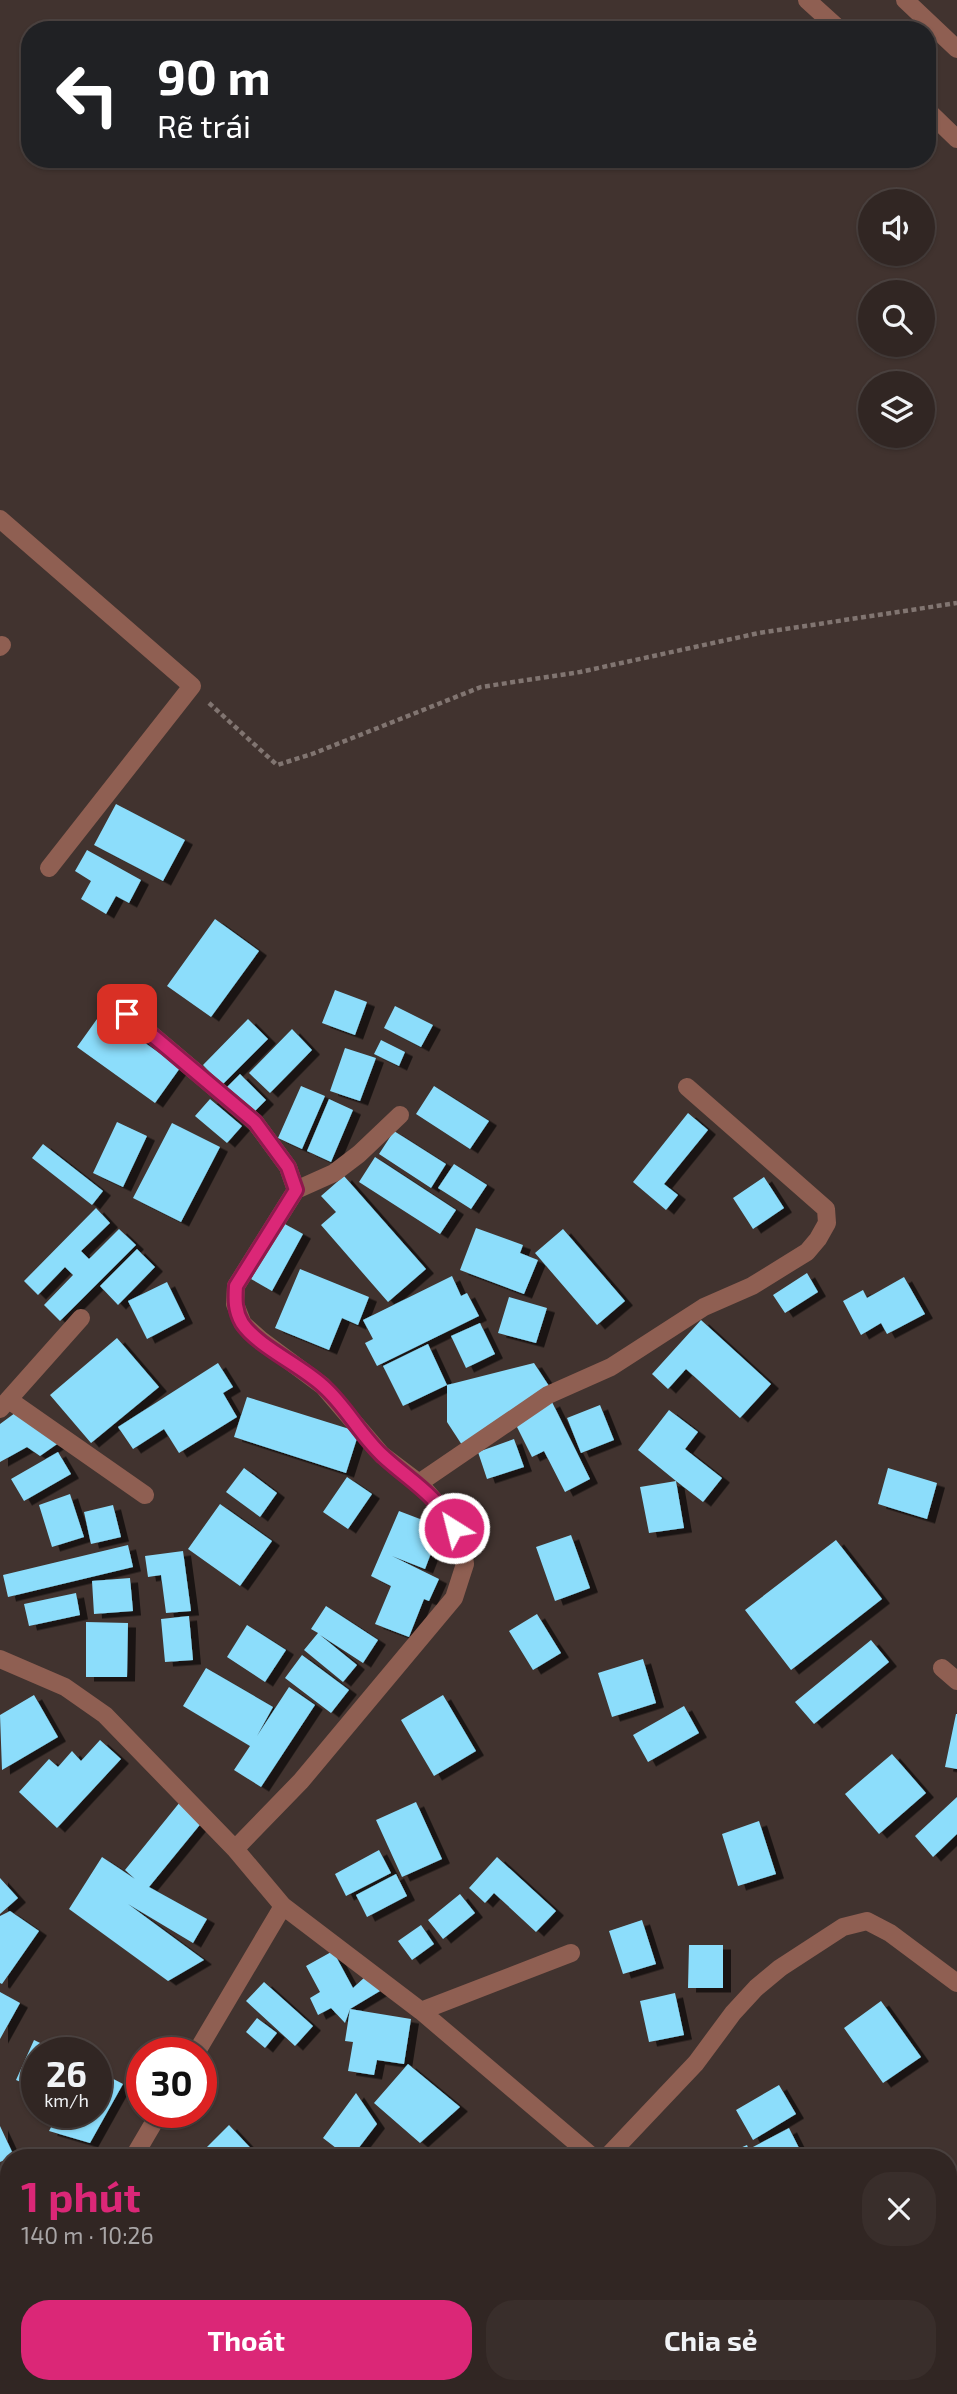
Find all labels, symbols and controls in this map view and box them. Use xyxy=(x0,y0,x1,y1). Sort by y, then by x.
text: 90 m xyxy=(157,46,271,105)
icon: left xyxy=(42,49,133,140)
text: Rẽ trái xyxy=(157,106,251,144)
map controls xyxy=(858,189,935,448)
button: sound xyxy=(858,189,935,266)
button: search xyxy=(858,280,935,357)
button: layers xyxy=(858,371,935,448)
pin xyxy=(97,984,157,1044)
icon: arrive xyxy=(108,995,146,1033)
position arrow xyxy=(417,1491,491,1565)
speed limit sign: 30 xyxy=(126,2037,217,2128)
text: 26 xyxy=(46,2052,87,2094)
text: km/h xyxy=(44,2089,89,2111)
text: 1 phút xyxy=(21,2170,141,2220)
button: close xyxy=(862,2172,936,2246)
text: 140 m · 10:26 xyxy=(21,2221,154,2249)
button: Thoát xyxy=(21,2300,472,2380)
button: Chia sẻ xyxy=(486,2300,936,2380)

